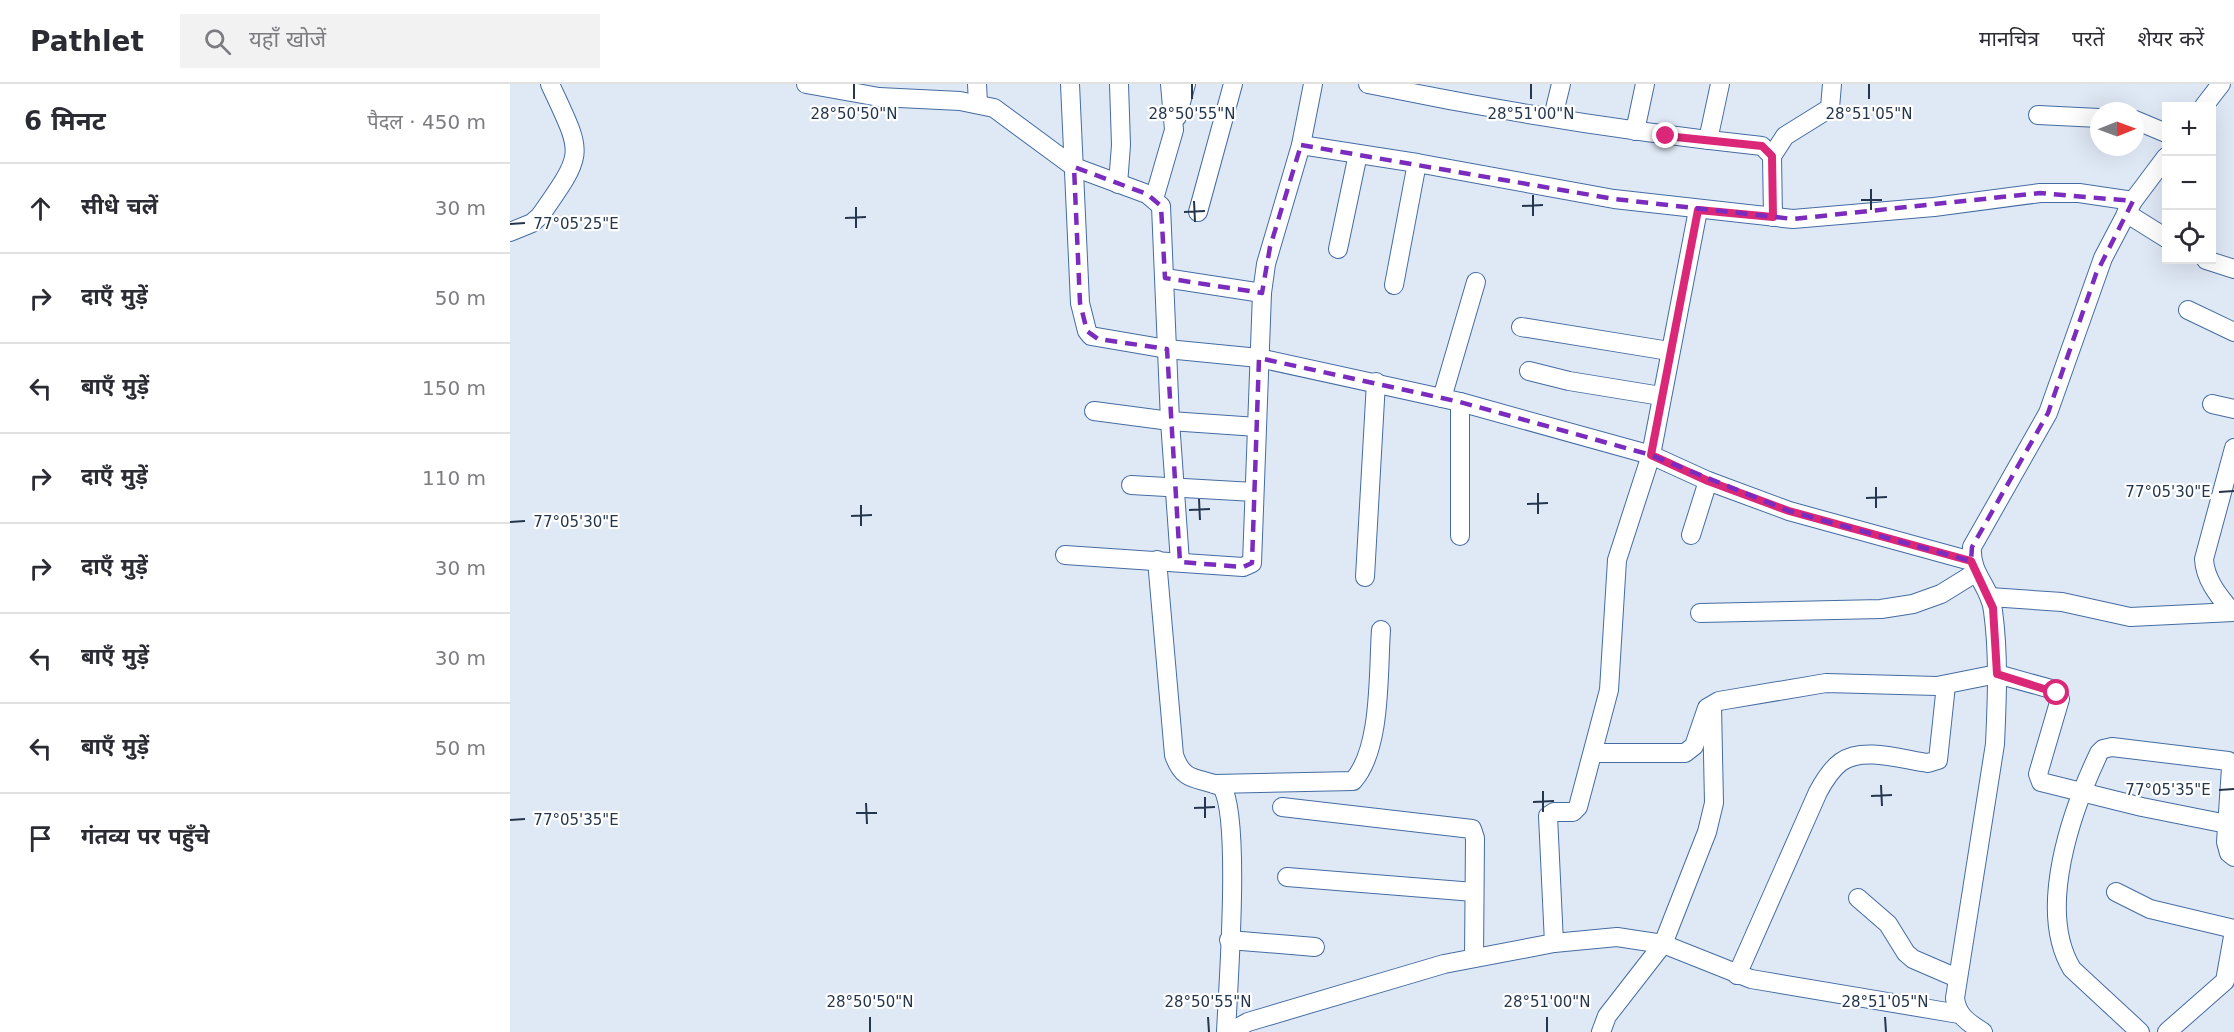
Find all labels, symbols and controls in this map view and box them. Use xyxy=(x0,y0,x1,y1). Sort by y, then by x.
search box xyxy=(180,14,600,68)
text: Pathlet xyxy=(30,25,144,58)
icon: search xyxy=(201,25,234,58)
text: यहाँ खोजें xyxy=(249,27,326,52)
text: मानचित्र xyxy=(1979,27,2039,51)
text: परतें xyxy=(2072,27,2105,51)
text: शेयर करें xyxy=(2138,27,2204,51)
north arrow xyxy=(2090,102,2144,156)
map controls xyxy=(2162,102,2216,264)
button: + xyxy=(2162,102,2216,156)
text: 28°50'50"N xyxy=(810,105,898,123)
text: 28°50'55"N xyxy=(1148,105,1236,123)
text: 28°51'00"N xyxy=(1487,105,1575,123)
text: 28°51'05"N xyxy=(1825,105,1913,123)
text: 6 मिनट xyxy=(24,106,106,136)
text: पैदल · 450 m xyxy=(367,110,486,134)
route end xyxy=(1652,122,1678,148)
button: − xyxy=(2162,156,2216,210)
icon: ahead xyxy=(24,192,57,225)
text: सीधे चलें xyxy=(81,194,158,219)
text: 30 m xyxy=(435,196,486,220)
button: locate xyxy=(2162,210,2216,264)
text: 77°05'25"E xyxy=(533,215,619,233)
icon: right xyxy=(24,282,57,315)
text: दाएँ मुड़ें xyxy=(81,284,148,309)
text: 50 m xyxy=(435,286,486,310)
icon: left xyxy=(24,372,57,405)
text: बाएँ मुड़ें xyxy=(81,374,149,399)
text: 150 m xyxy=(422,376,486,400)
icon: right xyxy=(24,462,57,495)
text: दाएँ मुड़ें xyxy=(81,464,148,489)
text: 110 m xyxy=(422,466,486,490)
text: 77°05'30"E xyxy=(2125,483,2211,501)
text: 77°05'30"E xyxy=(533,513,619,531)
icon: right xyxy=(24,552,57,585)
text: दाएँ मुड़ें xyxy=(81,554,148,579)
text: 30 m xyxy=(435,556,486,580)
icon: left xyxy=(24,642,57,675)
text: बाएँ मुड़ें xyxy=(81,644,149,669)
text: 30 m xyxy=(435,646,486,670)
route start xyxy=(2043,679,2069,705)
icon: left xyxy=(24,732,57,765)
text: बाएँ मुड़ें xyxy=(81,734,149,759)
text: 50 m xyxy=(435,736,486,760)
text: 77°05'35"E xyxy=(2125,781,2211,799)
text: 77°05'35"E xyxy=(533,811,619,829)
icon: arrive xyxy=(24,822,57,855)
text: गंतव्य पर पहुँचे xyxy=(81,824,209,849)
text: 28°50'50"N xyxy=(826,993,914,1011)
text: 28°50'55"N xyxy=(1164,993,1252,1011)
text: 28°51'00"N xyxy=(1503,993,1591,1011)
text: 28°51'05"N xyxy=(1841,993,1929,1011)

